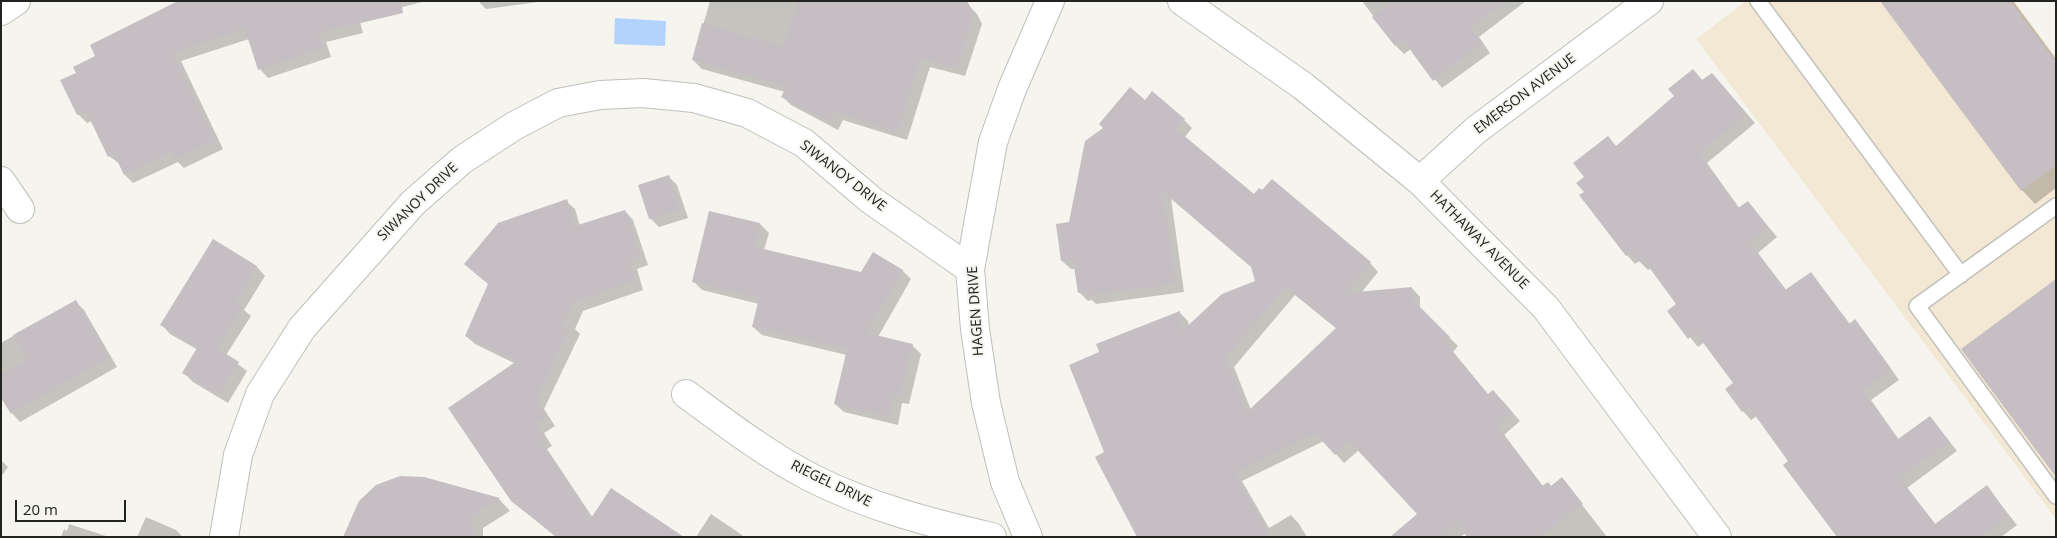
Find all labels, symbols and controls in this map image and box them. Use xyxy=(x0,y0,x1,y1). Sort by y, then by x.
street label: EMERSON AVENUE xyxy=(1471,50,1579,138)
street label: SIWANOY DRIVE xyxy=(796,137,890,215)
street label: SIWANOY DRIVE xyxy=(374,159,462,245)
street label: HATHAWAY AVENUE xyxy=(1426,187,1532,293)
street label: HAGEN DRIVE xyxy=(964,265,988,357)
street label: RIEGEL DRIVE xyxy=(788,457,874,511)
scale bar xyxy=(18,490,129,522)
text: 20 m xyxy=(23,499,58,519)

